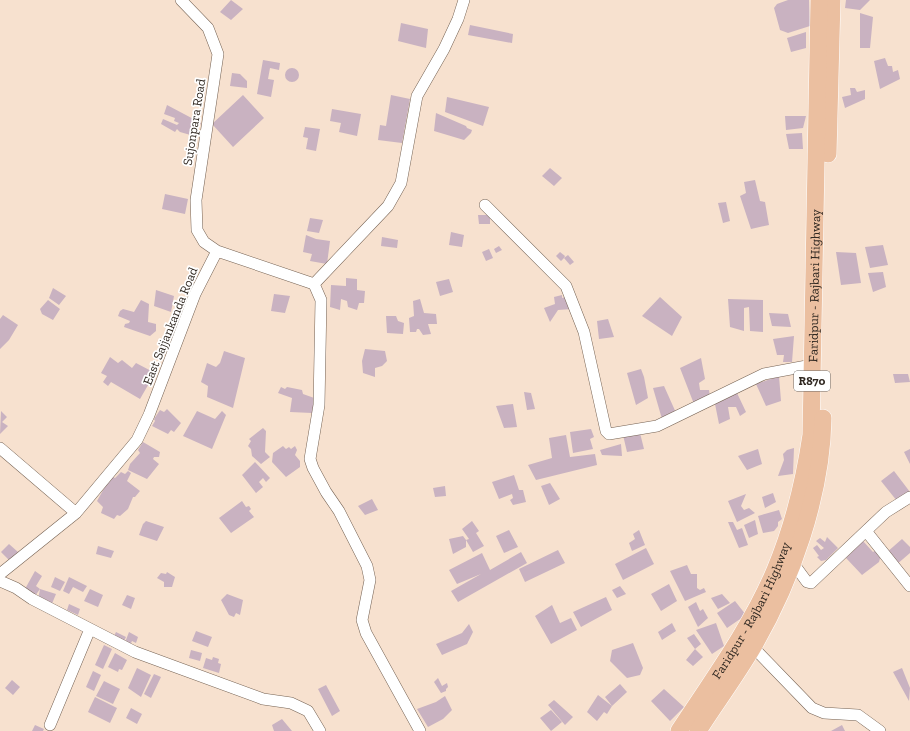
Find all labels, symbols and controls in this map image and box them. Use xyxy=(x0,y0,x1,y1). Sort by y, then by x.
street label: Sujonpara Road xyxy=(180,78,209,167)
street label: Faridpur - Rajbari Highway xyxy=(805,209,823,362)
street label: East Sajjankanda Road xyxy=(140,265,201,387)
road number: R870 xyxy=(794,371,830,391)
street label: Faridpur - Rajbari Highway xyxy=(708,539,793,681)

